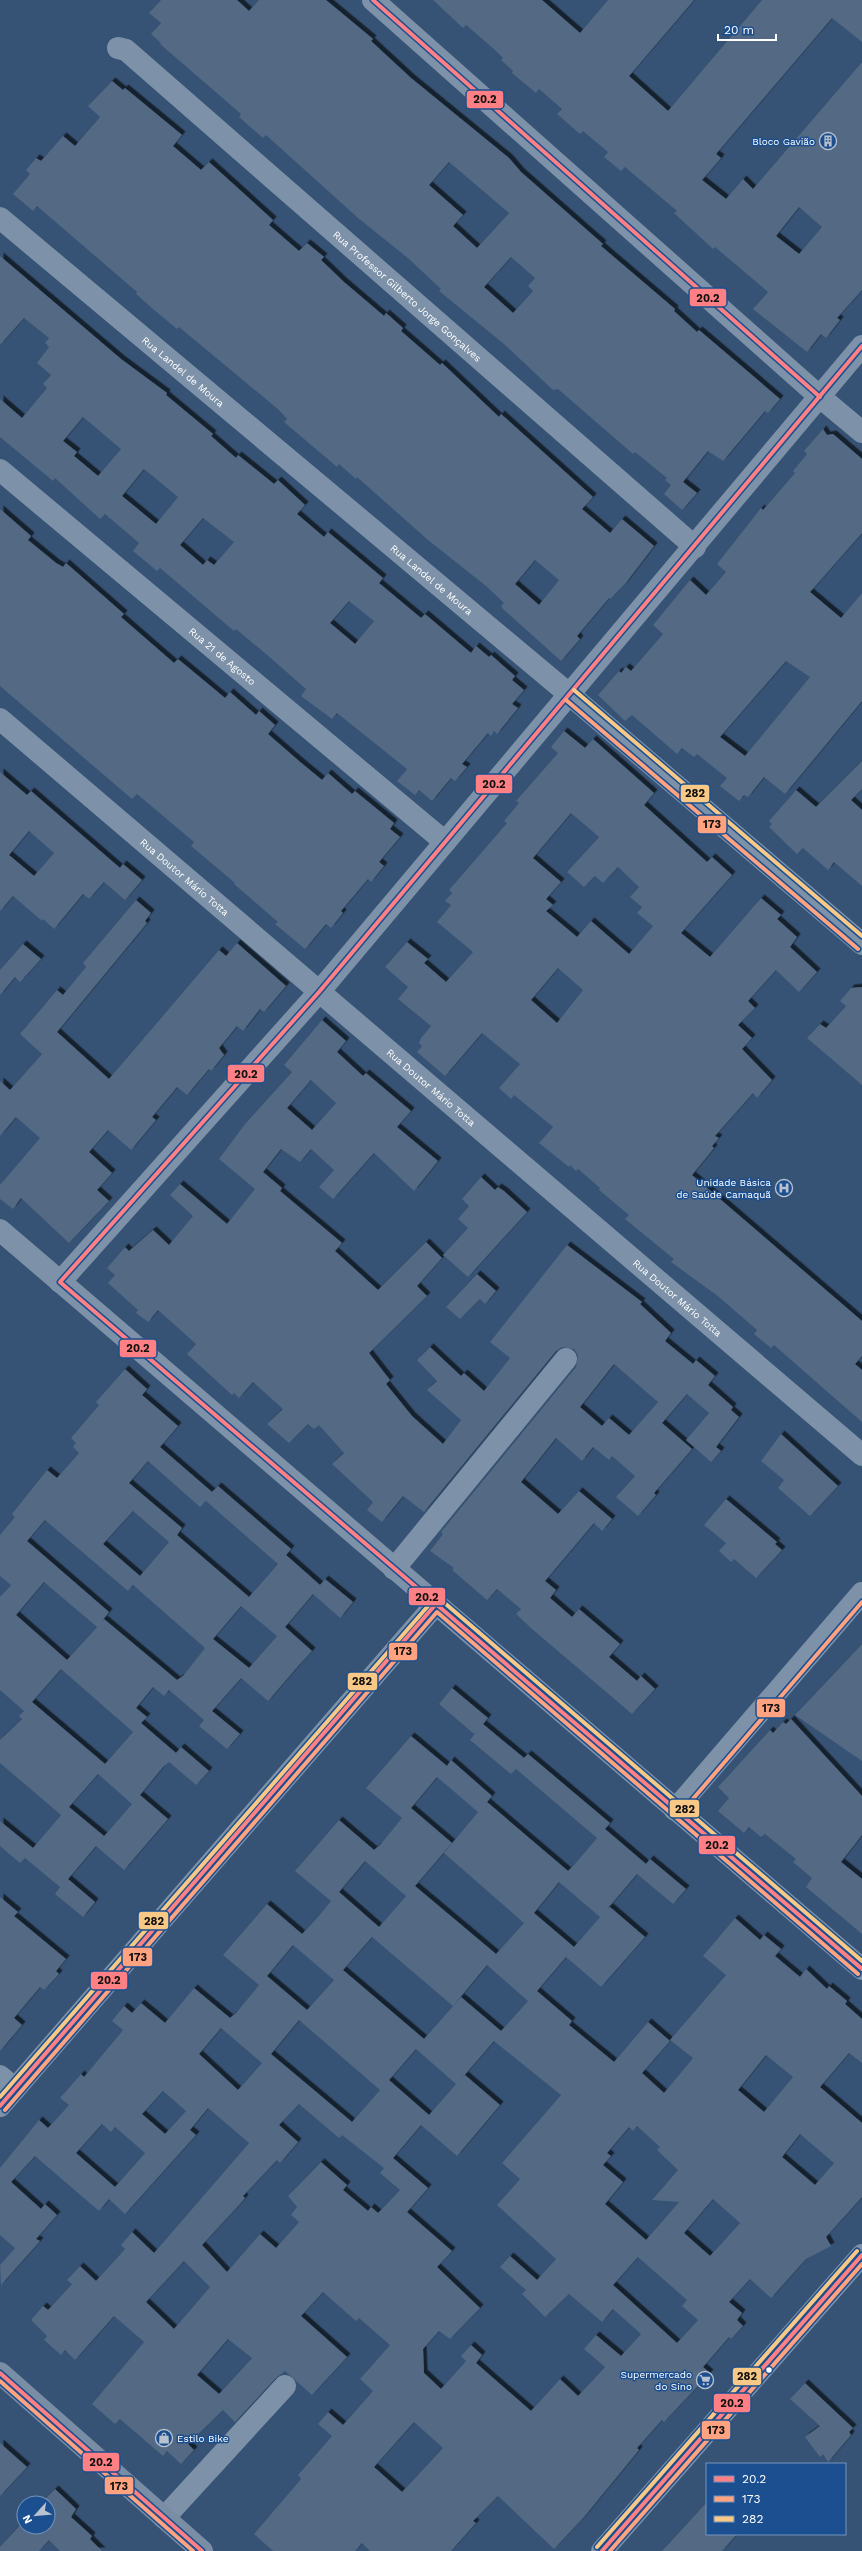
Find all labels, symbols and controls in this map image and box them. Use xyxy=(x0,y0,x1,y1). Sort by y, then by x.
scale bar xyxy=(718,16,776,42)
text: 20 m xyxy=(724,23,754,37)
line badge: 20.2 xyxy=(466,90,504,109)
text: 20.2 xyxy=(473,93,497,106)
building icon: Bloco Gavião xyxy=(818,131,838,151)
place label: Bloco Gavião xyxy=(752,136,815,147)
street label: Rua Professor Gilberto Jorge Gonçalves xyxy=(331,228,484,363)
line badge: 20.2 xyxy=(689,288,727,307)
text: 20.2 xyxy=(696,292,720,305)
street label: Rua Landel de Moura xyxy=(140,334,227,409)
street label: Rua Landel de Moura xyxy=(389,542,475,617)
street label: Rua 21 de Agosto xyxy=(187,625,258,687)
line badge: 20.2 xyxy=(475,774,513,794)
text: 20.2 xyxy=(482,778,506,791)
line badge: 282 xyxy=(680,784,710,803)
text: 282 xyxy=(685,787,705,800)
line badge: 173 xyxy=(697,815,727,834)
text: 173 xyxy=(703,818,721,831)
street label: Rua Doutor Mário Totta xyxy=(138,836,232,918)
street label: Rua Doutor Mário Totta xyxy=(385,1046,478,1128)
line badge: 20.2 xyxy=(227,1064,265,1083)
text: 20.2 xyxy=(234,1068,258,1081)
place label: Unidade Básica de Saúde Camaquã xyxy=(676,1177,771,1200)
hospital icon: Unidade Básica de Saúde Camaquã xyxy=(774,1178,794,1198)
street label: Rua Doutor Mário Totta xyxy=(631,1257,724,1339)
line badge: 20.2 xyxy=(119,1339,157,1358)
text: 20.2 xyxy=(126,1342,150,1355)
line badge: 20.2 xyxy=(408,1587,446,1606)
text: 20.2 xyxy=(415,1591,439,1604)
line badge: 173 xyxy=(388,1642,418,1661)
text: 173 xyxy=(394,1645,412,1658)
line badge: 282 xyxy=(347,1672,378,1691)
text: 282 xyxy=(352,1675,372,1688)
line badge: 173 xyxy=(756,1698,786,1718)
text: 173 xyxy=(762,1702,780,1715)
line badge: 282 xyxy=(669,1799,700,1818)
text: 282 xyxy=(675,1803,695,1816)
line badge: 20.2 xyxy=(698,1835,736,1855)
text: 20.2 xyxy=(705,1839,729,1852)
line badge: 282 xyxy=(138,1911,169,1930)
text: 282 xyxy=(144,1915,164,1928)
line badge: 173 xyxy=(122,1947,153,1967)
text: 173 xyxy=(129,1951,147,1964)
line badge: 20.2 xyxy=(90,1971,128,1990)
text: 20.2 xyxy=(97,1974,121,1987)
unlabelled marker xyxy=(764,2365,774,2375)
line badge: 282 xyxy=(732,2367,762,2386)
place label: Supermercado do Sino xyxy=(621,2369,692,2392)
supermarket icon: Supermercado do Sino xyxy=(695,2370,715,2390)
text: 282 xyxy=(737,2370,757,2383)
line badge: 20.2 xyxy=(713,2393,751,2413)
text: 20.2 xyxy=(720,2397,744,2410)
line badge: 173 xyxy=(701,2420,731,2440)
text: 173 xyxy=(707,2424,725,2437)
shop icon: Estilo Bike xyxy=(154,2428,174,2448)
place label: Estilo Bike xyxy=(177,2433,229,2444)
line badge: 20.2 xyxy=(82,2452,120,2472)
text: 20.2 xyxy=(89,2456,113,2469)
legend xyxy=(706,2463,846,2535)
text: 20.2 xyxy=(742,2472,766,2486)
line badge: 173 xyxy=(104,2476,134,2495)
text: 173 xyxy=(110,2480,128,2493)
text: 173 xyxy=(742,2492,760,2506)
north arrow xyxy=(16,2495,56,2535)
text: 282 xyxy=(742,2512,763,2526)
text: N xyxy=(20,2513,35,2526)

